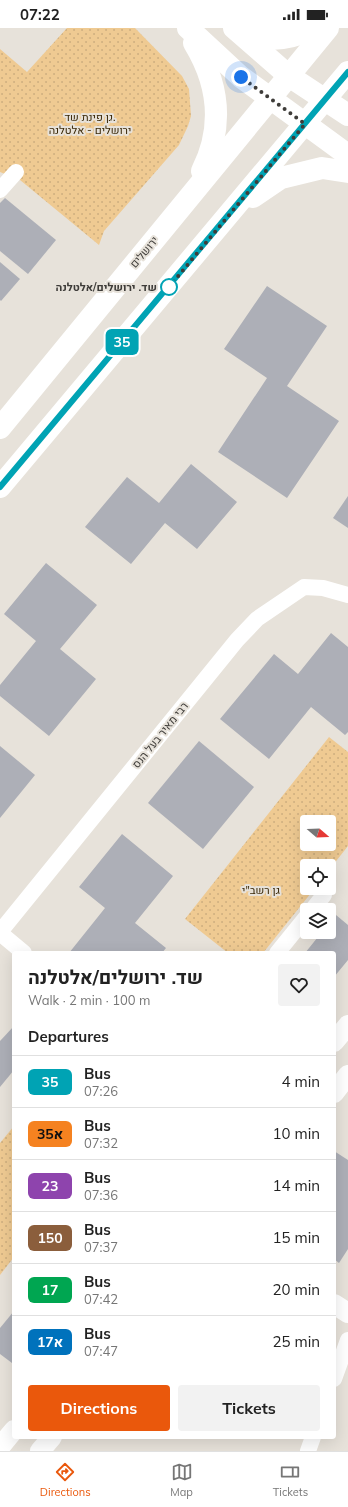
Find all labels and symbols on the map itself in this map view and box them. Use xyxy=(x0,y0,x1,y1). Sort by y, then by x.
your location xyxy=(231,67,251,87)
park label: גן פינת שד. ירושלים - אלטלנה xyxy=(49,110,131,137)
street label: ירושלים xyxy=(127,233,161,271)
marker: שד. ירושלים/אלטלנה xyxy=(160,278,178,296)
place label: שד. ירושלים/אלטלנה xyxy=(56,280,157,294)
line badge: 35 xyxy=(104,329,140,355)
street label: רבי מאיר בעל הנס xyxy=(129,699,191,771)
north arrow xyxy=(300,815,336,851)
park label: גן רשב"י xyxy=(242,883,280,897)

